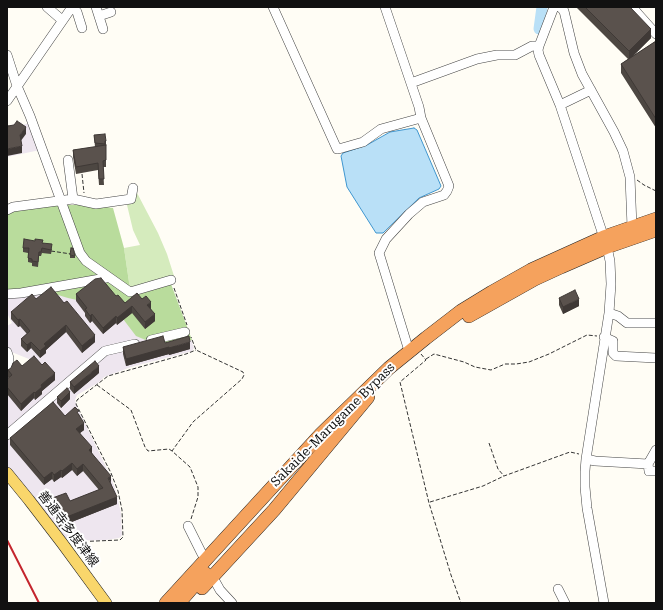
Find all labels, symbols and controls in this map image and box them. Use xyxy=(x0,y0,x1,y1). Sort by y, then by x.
street label: Sakaide-Marugame Bypass xyxy=(268,360,398,490)
street label: 善通寺多度津線 xyxy=(34,488,102,570)

